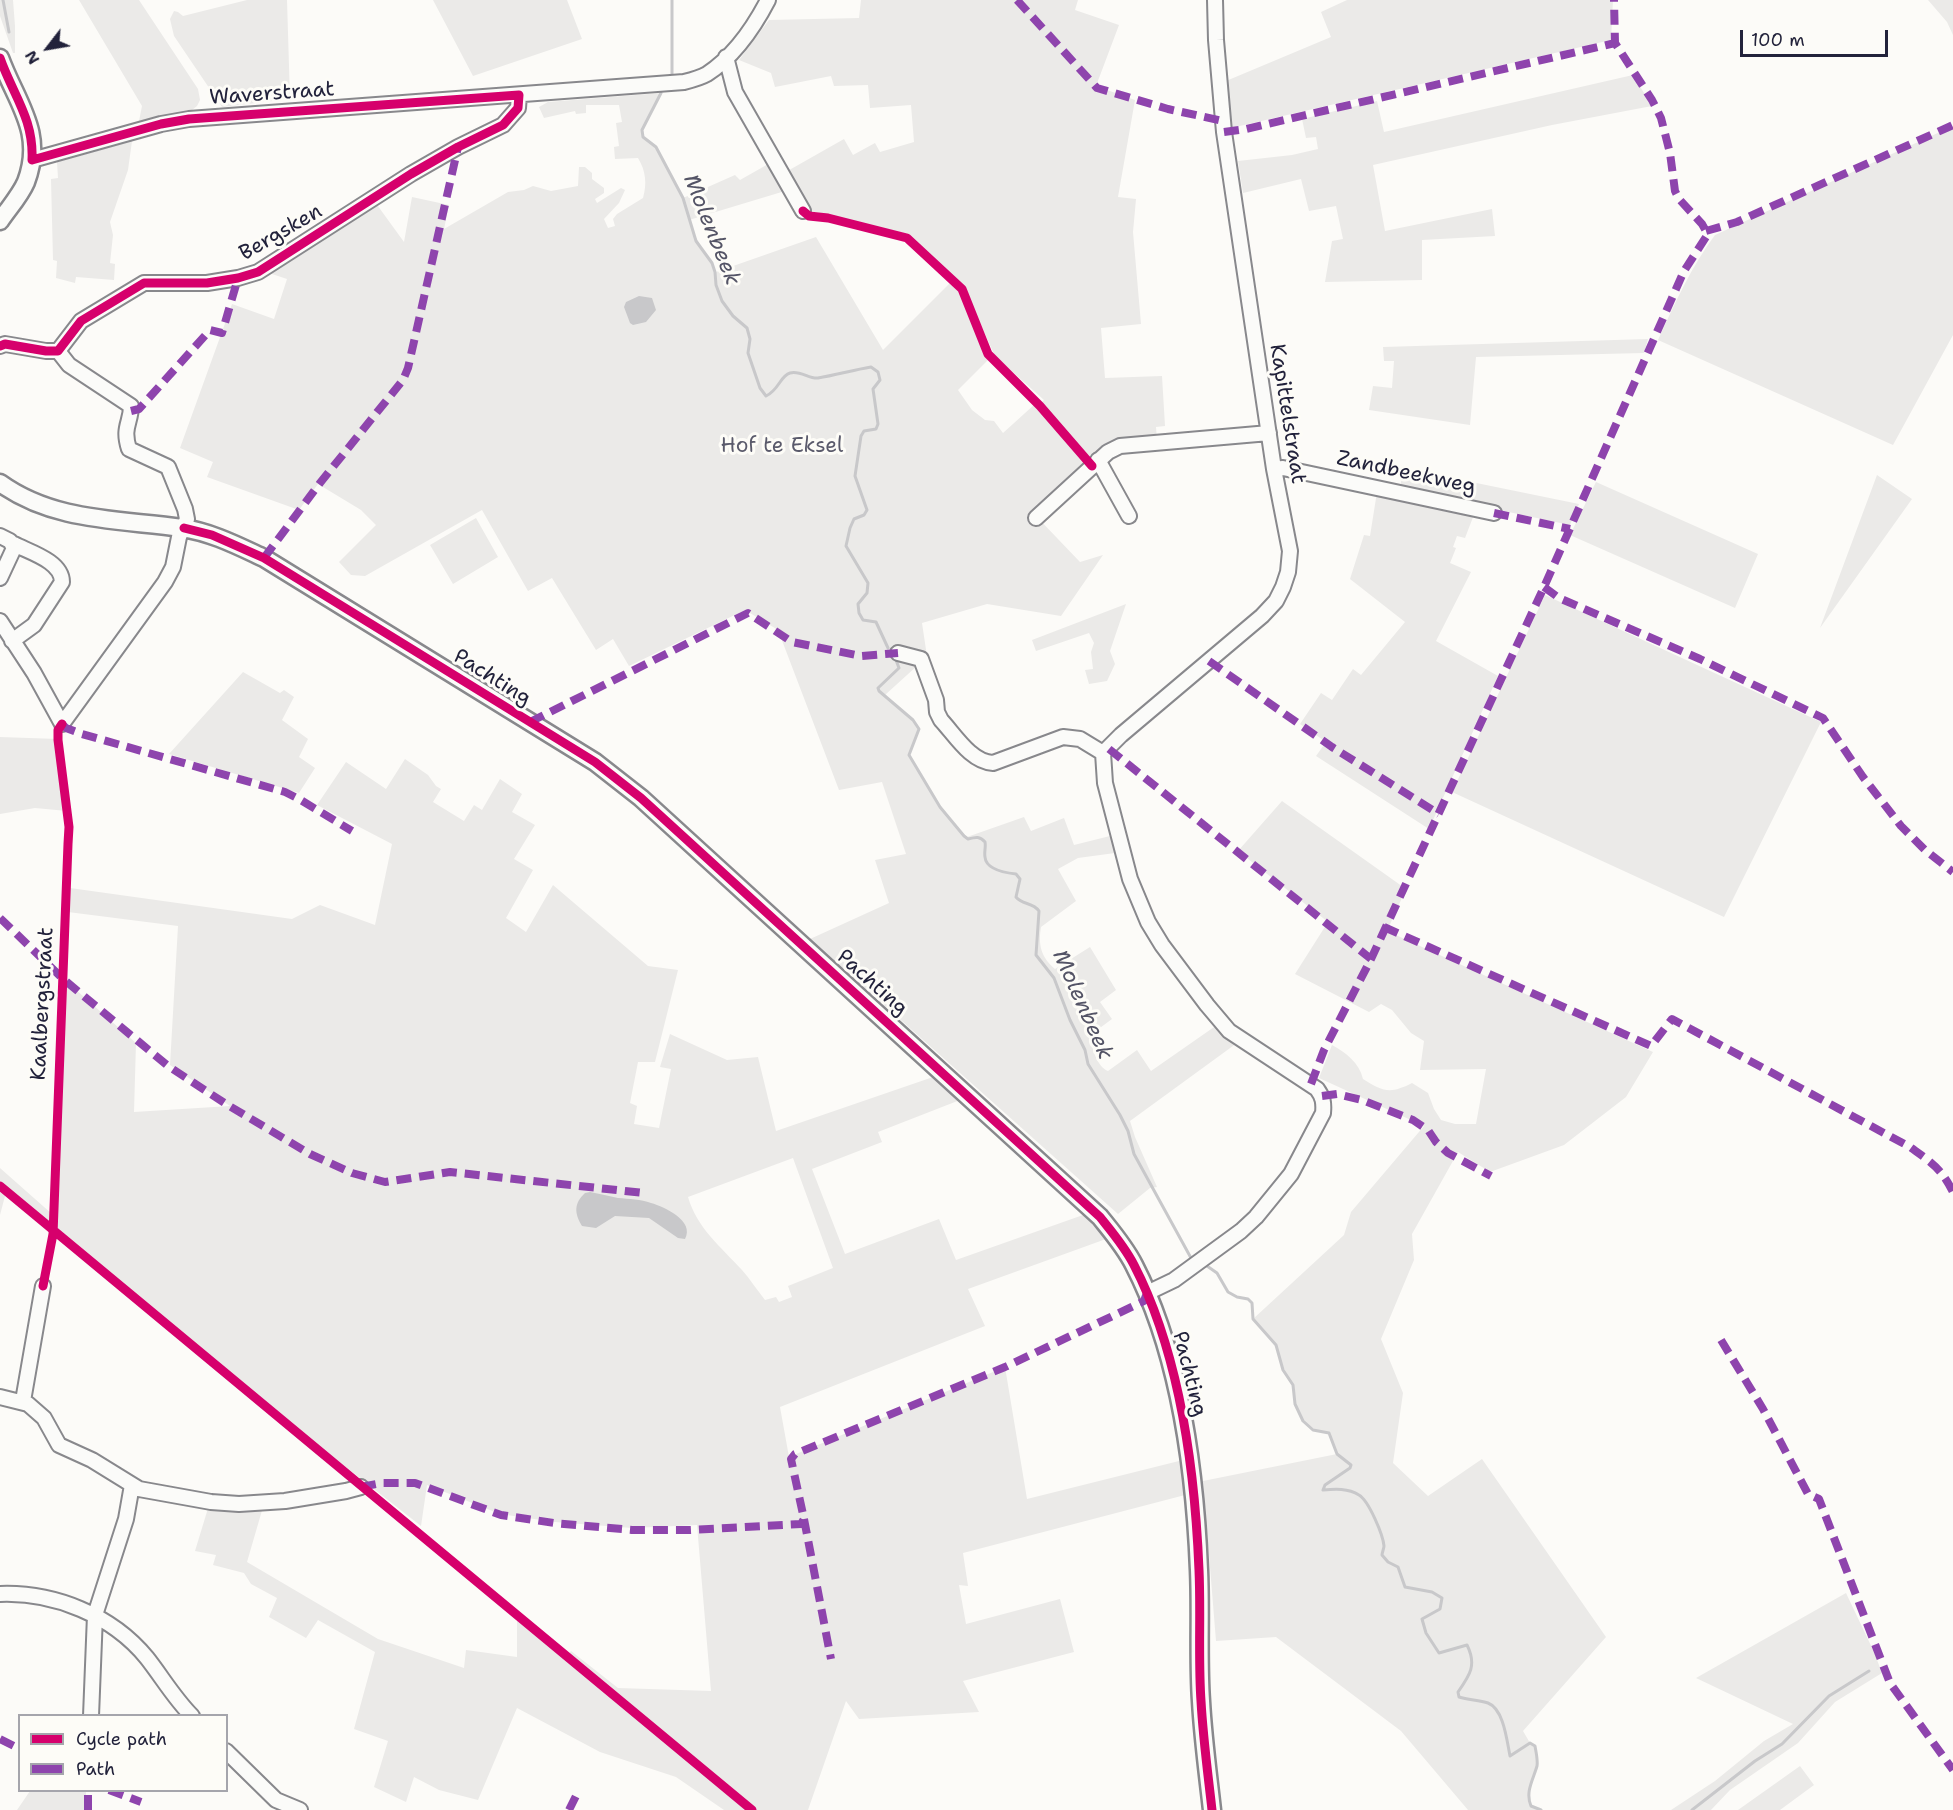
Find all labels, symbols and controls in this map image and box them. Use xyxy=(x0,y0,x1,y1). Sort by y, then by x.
north arrow xyxy=(18,18,78,78)
scale bar xyxy=(1743,18,1892,56)
text: 100 m xyxy=(1751,28,1805,52)
text: N xyxy=(20,47,44,68)
street label: Waverstraat xyxy=(209,77,335,111)
water label: Molenbeek xyxy=(677,171,745,289)
street label: Bergsken xyxy=(235,199,327,267)
street label: Kapittelstraat xyxy=(1264,342,1310,486)
park label: Hof te Eksel xyxy=(721,434,843,460)
street label: Zandbeekweg xyxy=(1334,446,1478,500)
street label: Pachting xyxy=(448,644,536,712)
street label: Kaalbergstraat xyxy=(26,927,60,1081)
street label: Pachting xyxy=(831,945,913,1021)
water label: Molenbeek xyxy=(1046,946,1118,1064)
street label: Pachting xyxy=(1166,1329,1212,1419)
legend xyxy=(18,1714,228,1792)
text: Cycle path xyxy=(76,1727,167,1751)
text: Path xyxy=(76,1757,115,1781)

